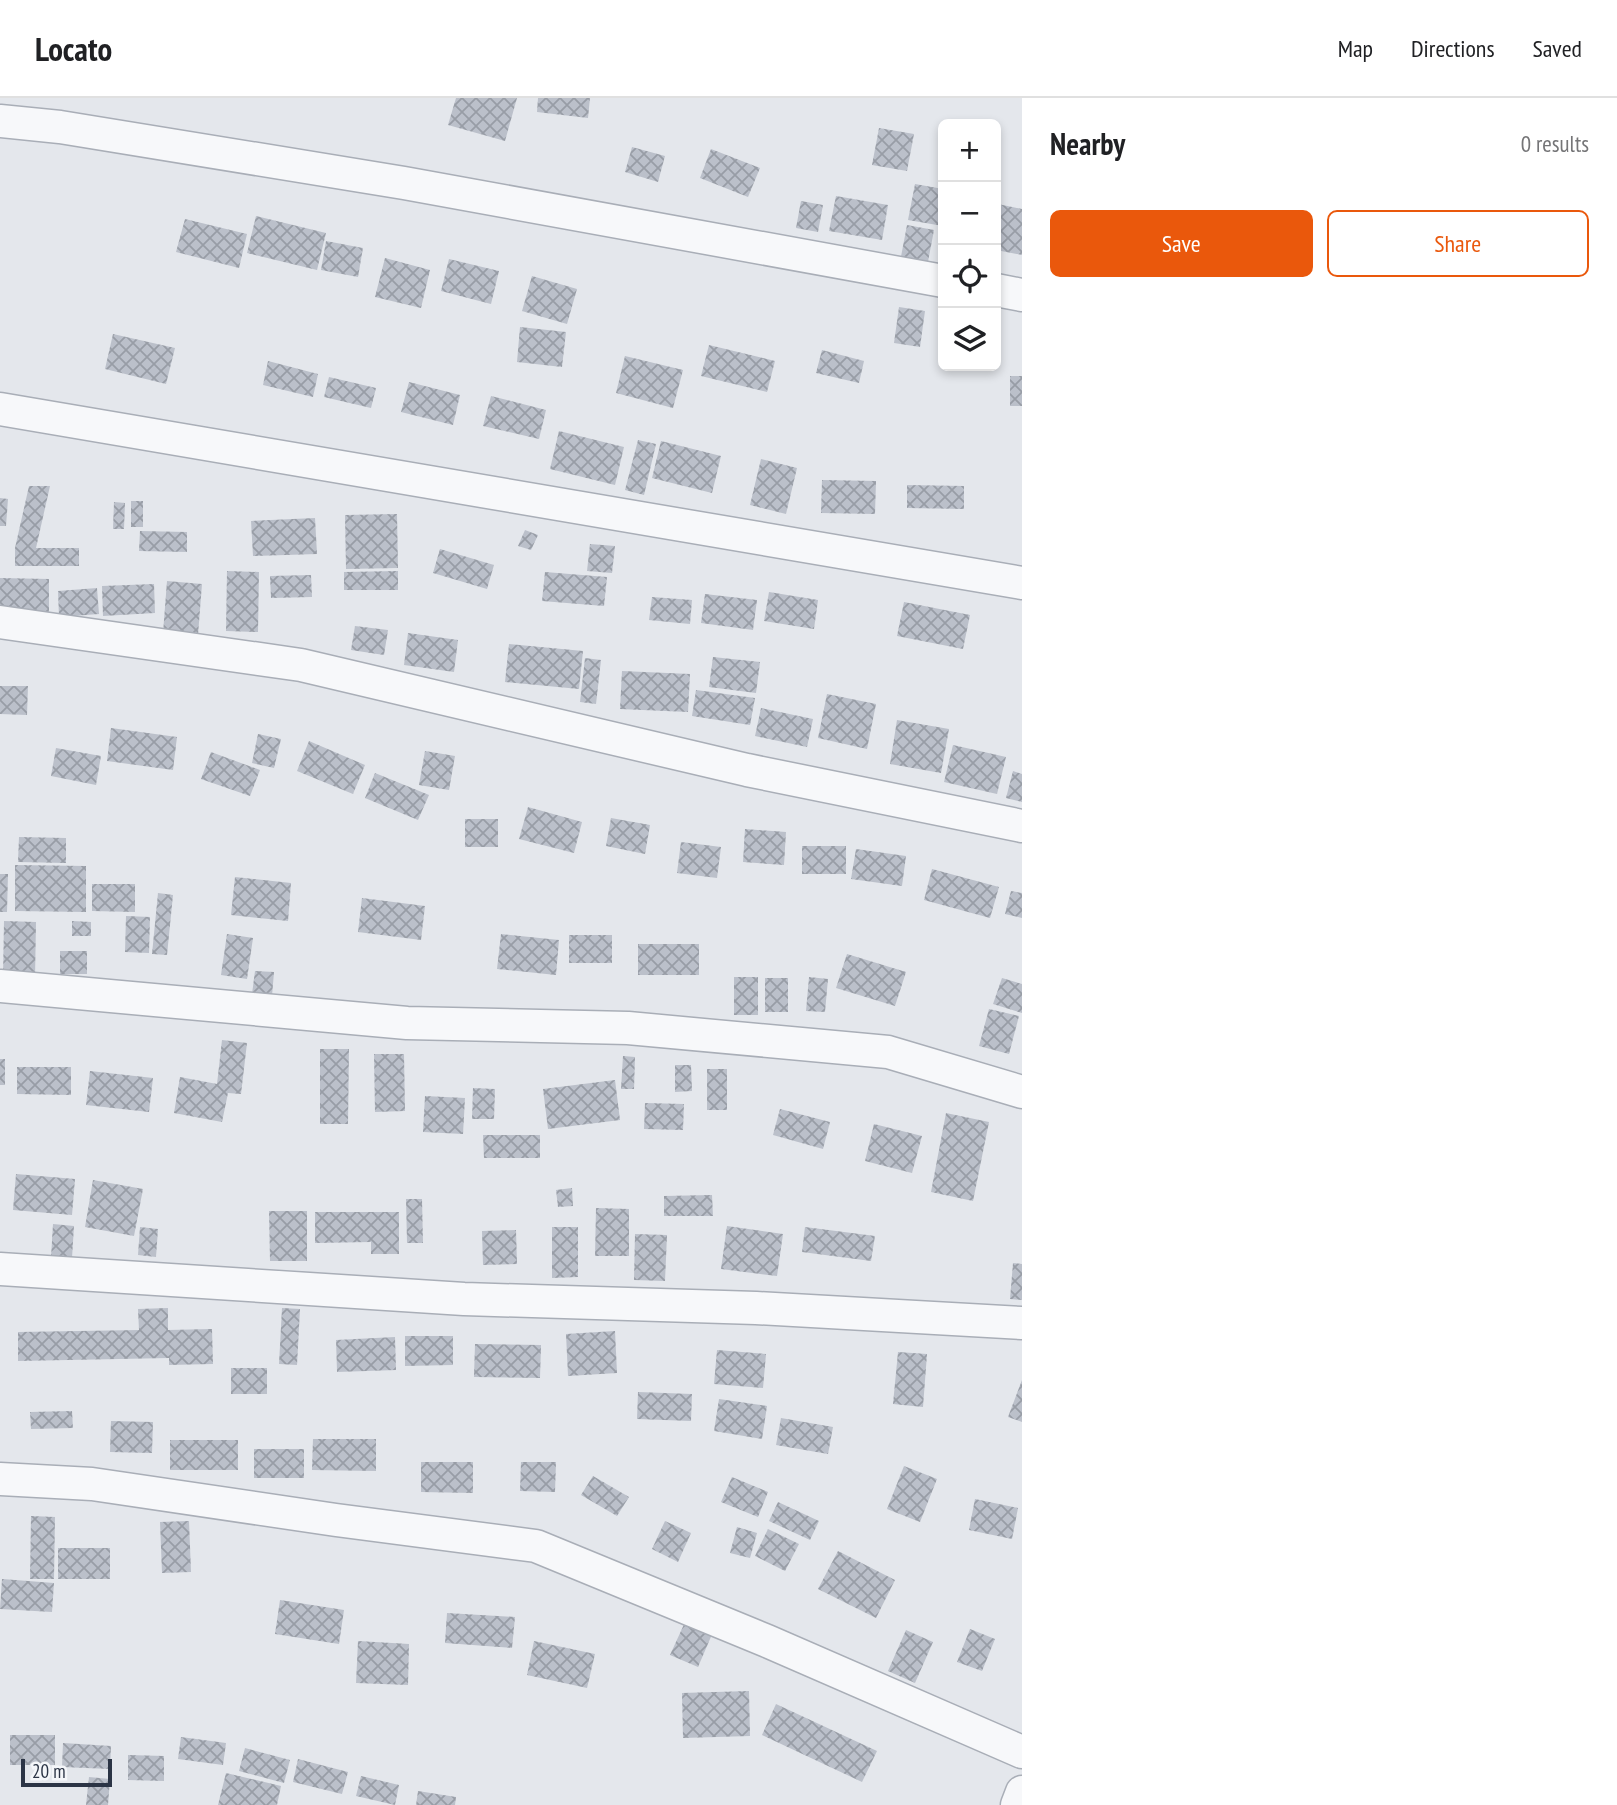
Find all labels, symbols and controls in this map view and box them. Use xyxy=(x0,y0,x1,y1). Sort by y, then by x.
text: Locato xyxy=(35,27,112,70)
text: Map xyxy=(1338,33,1373,64)
text: Directions xyxy=(1411,33,1495,64)
text: Saved xyxy=(1533,33,1582,64)
map controls xyxy=(938,119,1001,371)
button: + xyxy=(938,119,1001,182)
text: Nearby xyxy=(1050,124,1125,163)
text: 0 results xyxy=(1521,129,1589,158)
button: − xyxy=(938,182,1001,245)
button: Save xyxy=(1050,210,1313,277)
button: Share xyxy=(1327,210,1589,277)
button: locate xyxy=(938,245,1001,308)
button: layers xyxy=(938,308,1001,371)
scale bar xyxy=(21,1756,112,1788)
text: 20 m xyxy=(32,1759,66,1783)

